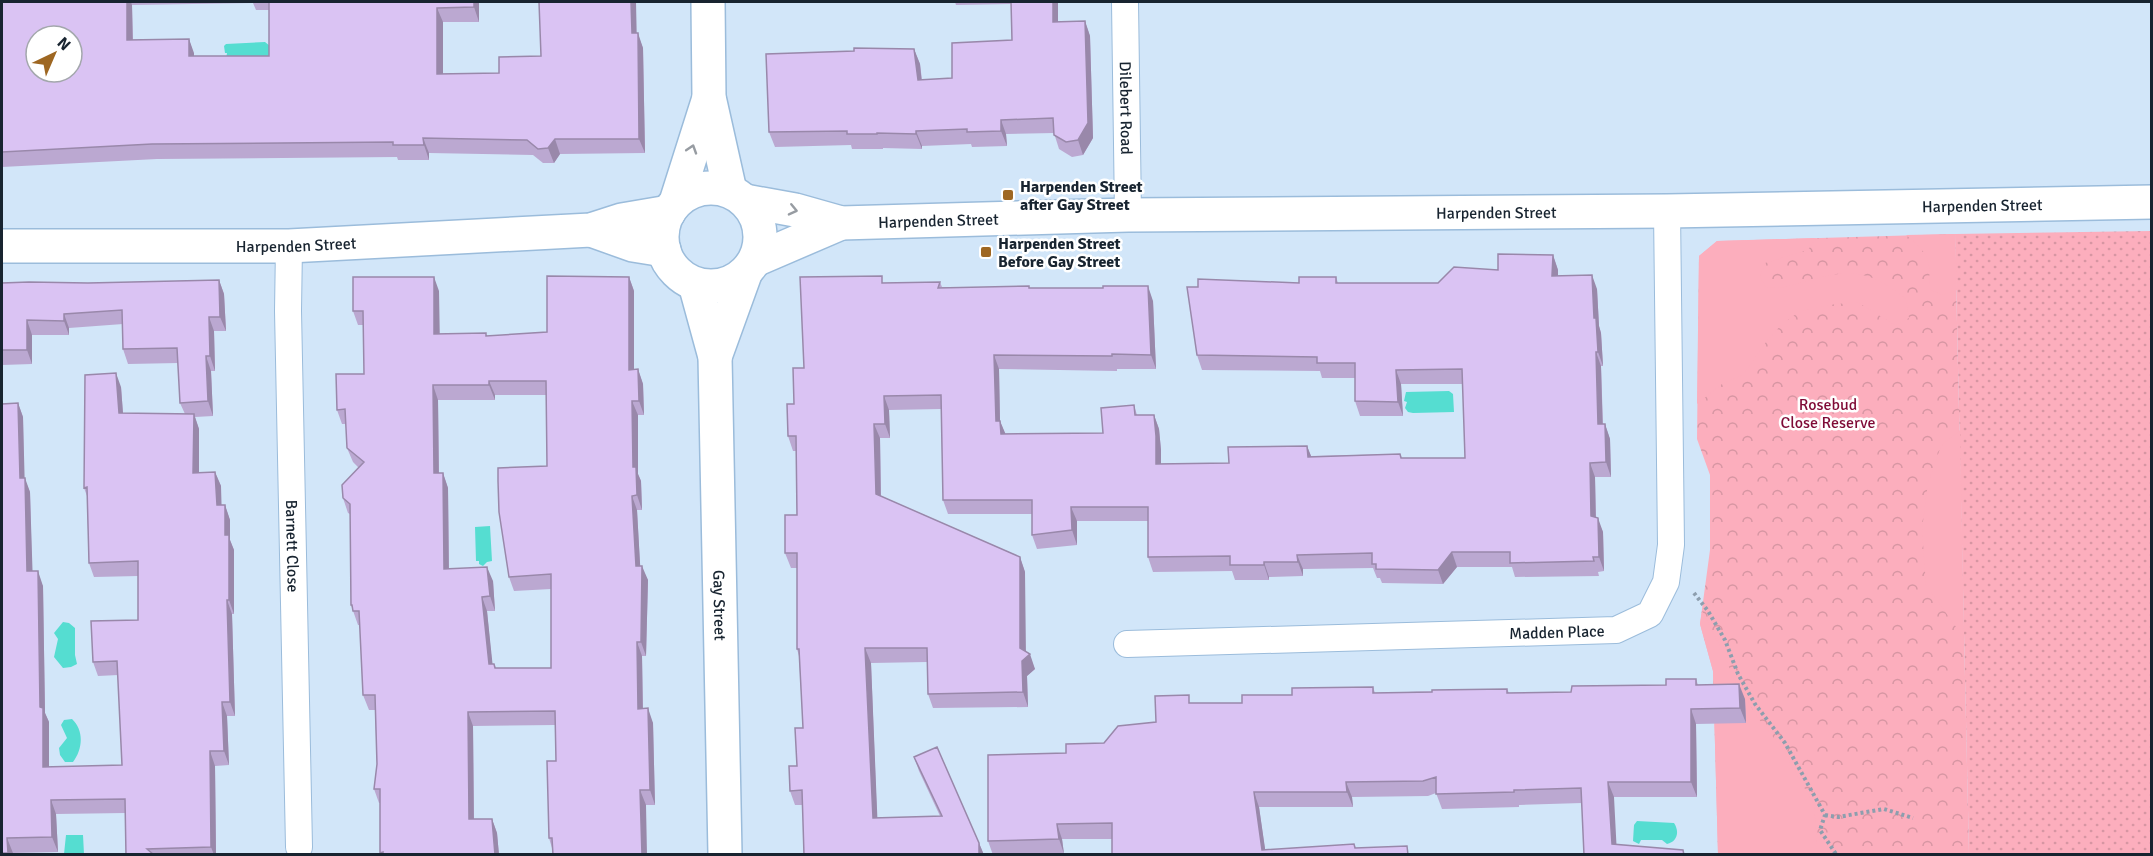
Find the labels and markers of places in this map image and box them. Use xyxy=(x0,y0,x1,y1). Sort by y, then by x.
place label: Harpenden Street after Gay Street xyxy=(1020,177,1143,215)
marker: Harpenden Street after Gay Street xyxy=(1001,188,1015,202)
place label: Harpenden Street Before Gay Street xyxy=(998,234,1121,272)
marker: Harpenden Street Before Gay Street xyxy=(979,245,993,259)

